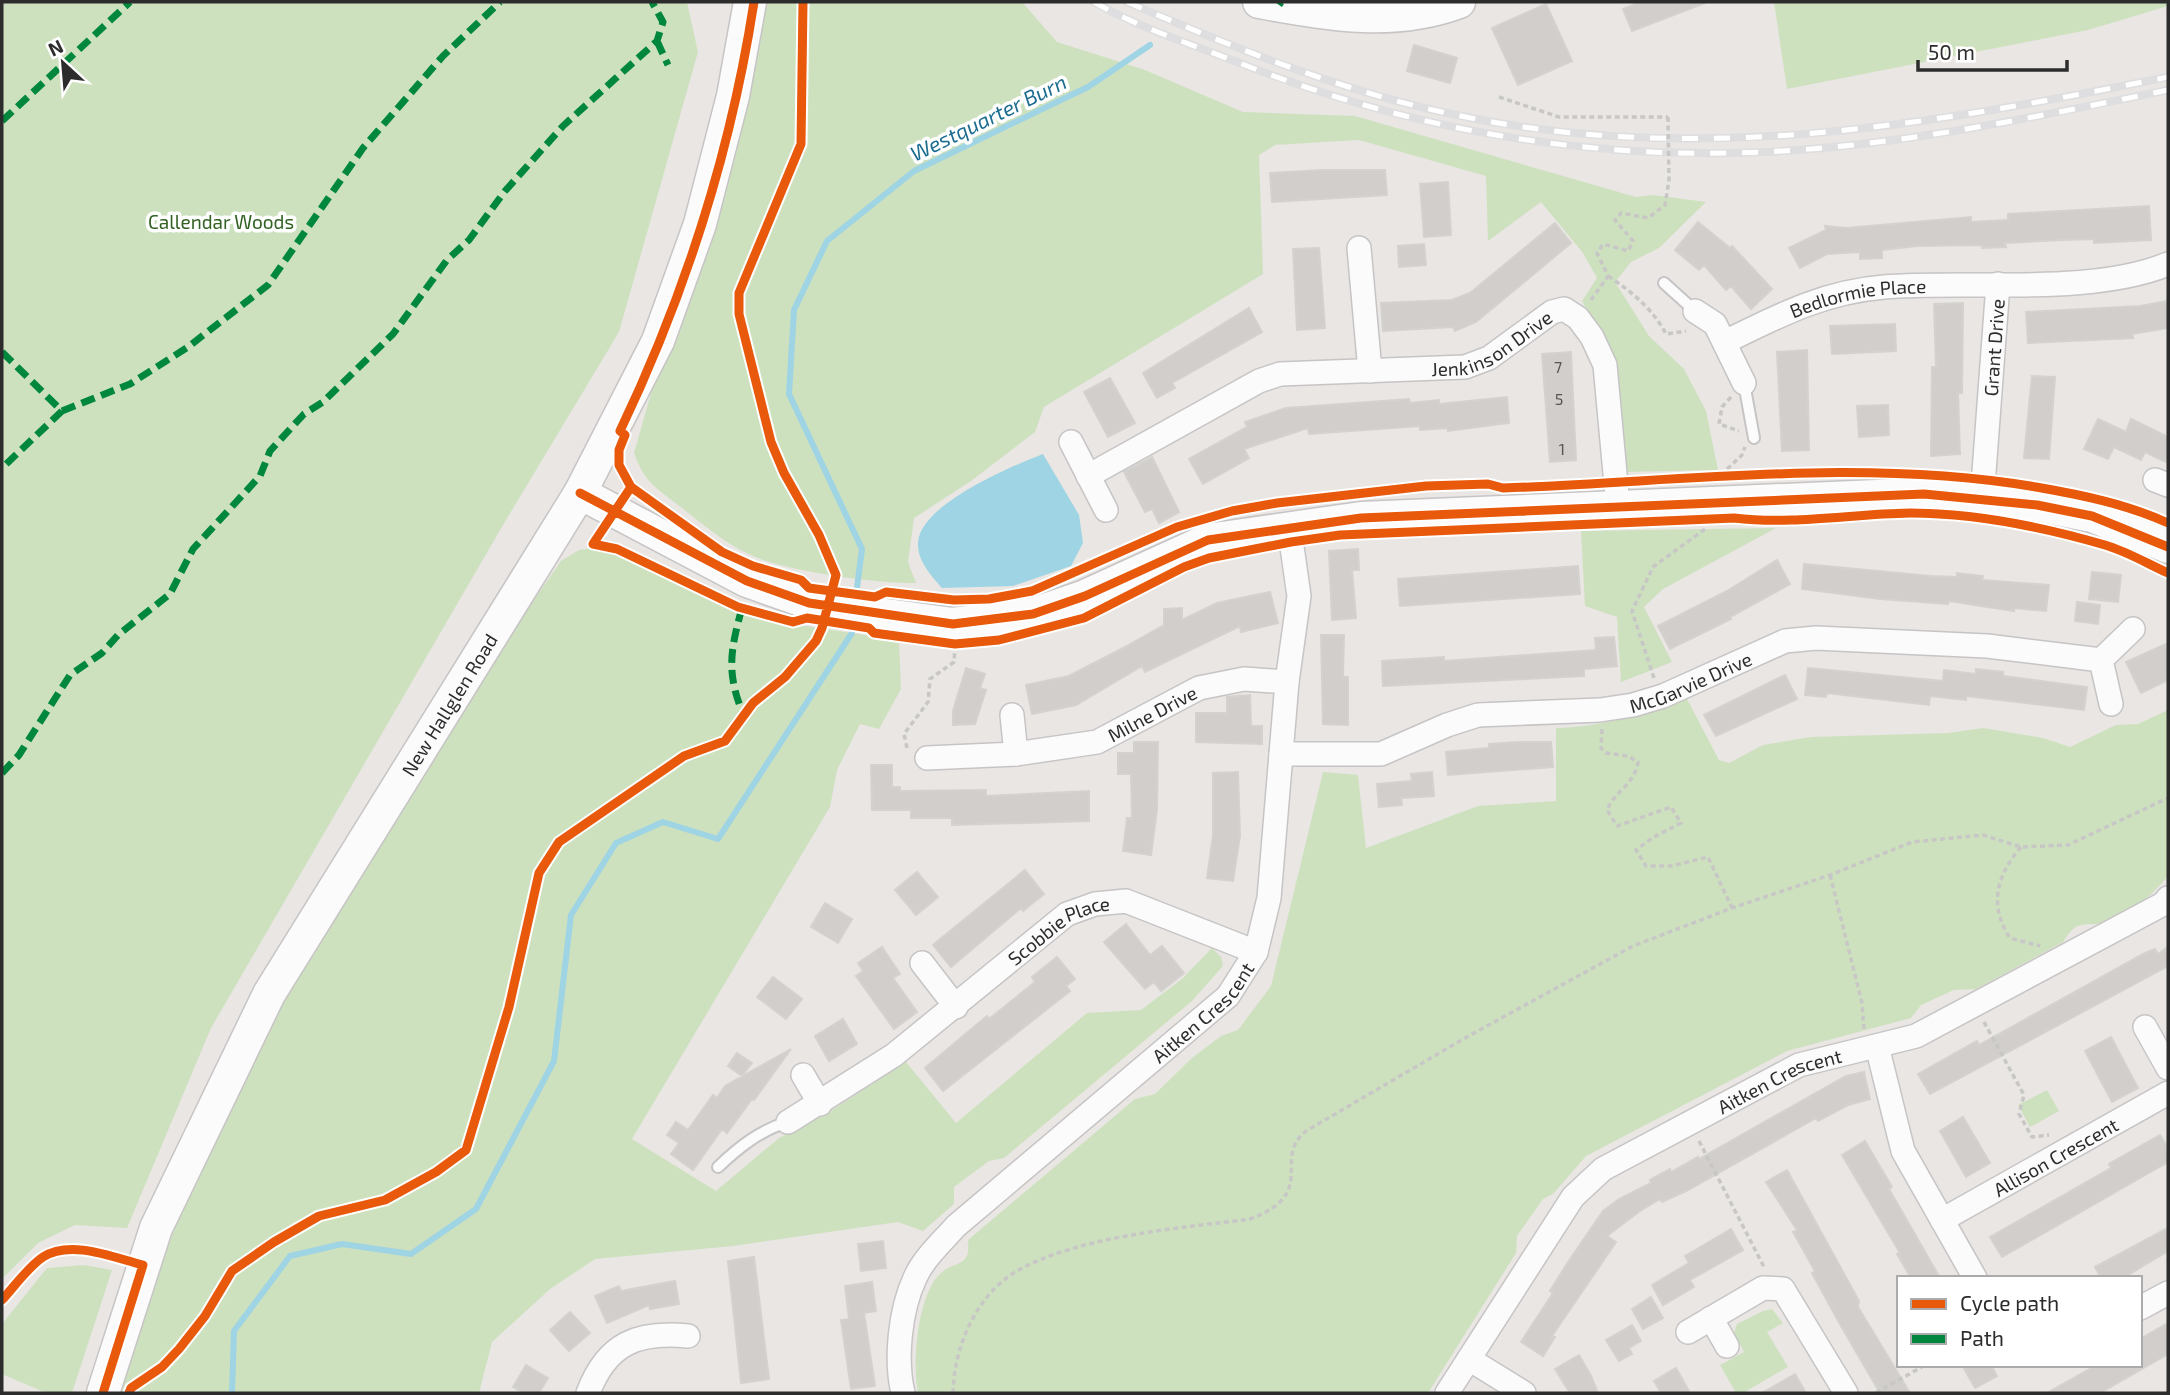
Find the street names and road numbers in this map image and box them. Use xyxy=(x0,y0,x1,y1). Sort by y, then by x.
street label: Bedlormie Place xyxy=(1786,274,1926,322)
street label: Grant Drive xyxy=(1978,298,2008,397)
street label: Jenkinson Drive xyxy=(1431,305,1556,380)
street label: New Hallglen Road xyxy=(396,629,502,780)
street label: McGarvie Drive xyxy=(1627,646,1755,717)
street label: Milne Drive xyxy=(1103,680,1200,746)
street label: Scobbie Place xyxy=(1003,891,1111,969)
street label: Aitken Crescent xyxy=(1147,958,1258,1067)
street label: Aitken Crescent xyxy=(1713,1043,1844,1118)
street label: Allison Crescent xyxy=(1989,1112,2122,1200)

